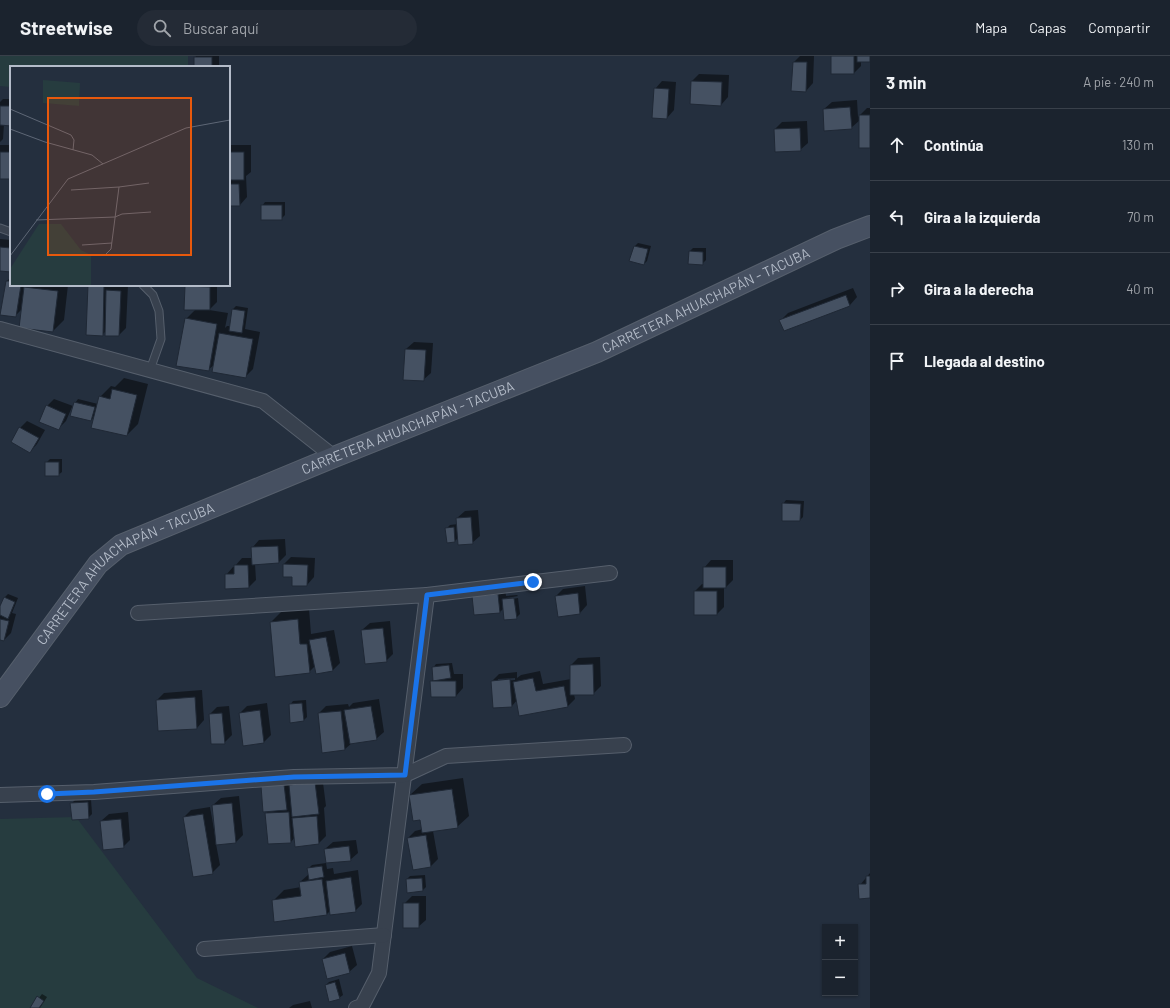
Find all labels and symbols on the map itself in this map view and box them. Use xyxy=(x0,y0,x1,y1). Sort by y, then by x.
inset map xyxy=(10,66,230,286)
street label: CARRETERA AHUACHAPÁN - TACUBA xyxy=(599,244,813,357)
street label: CARRETERA AHUACHAPÁN - TACUBA xyxy=(299,377,517,478)
street label: CARRETERA AHUACHAPÁN - TACUBA xyxy=(33,498,217,648)
route end xyxy=(524,573,542,591)
route start xyxy=(38,785,56,803)

